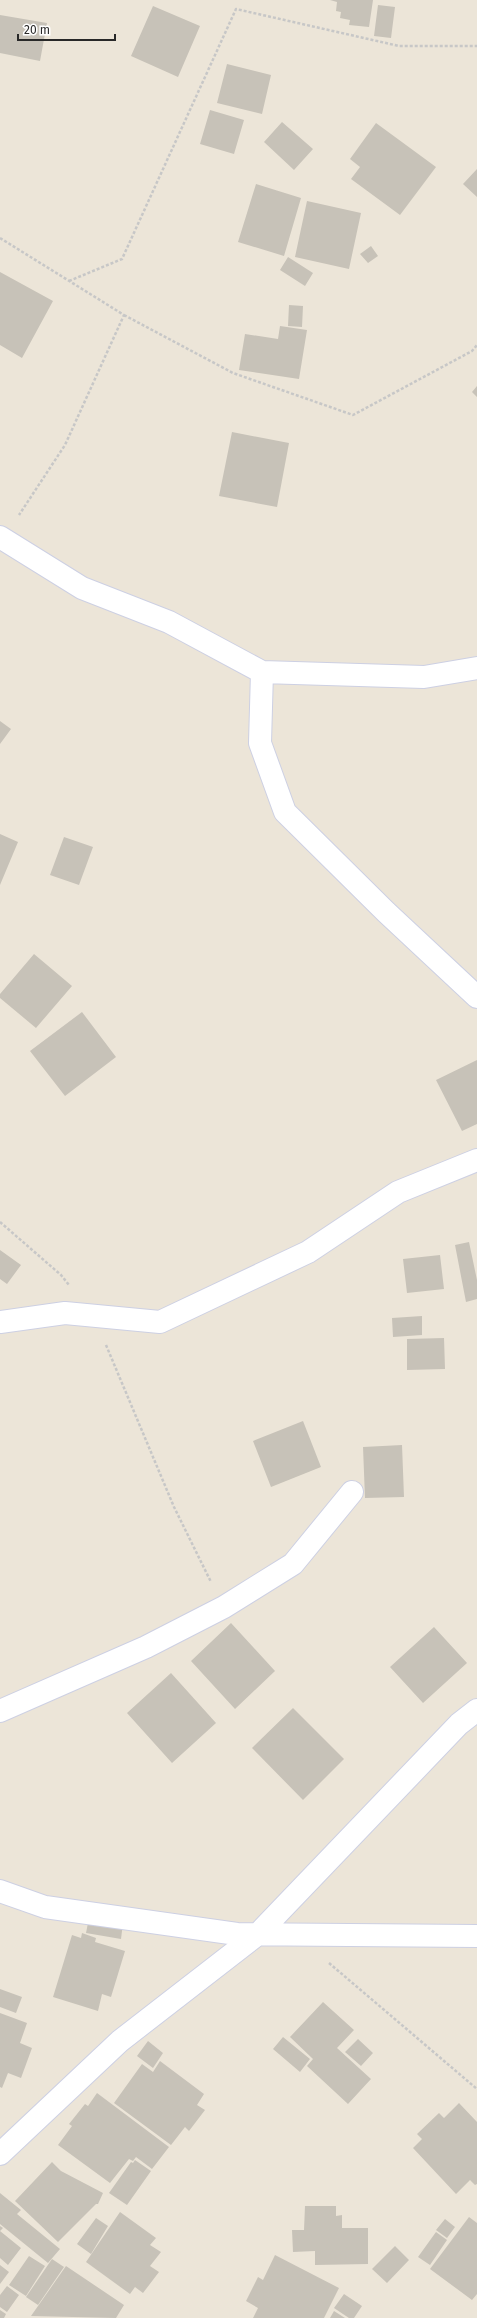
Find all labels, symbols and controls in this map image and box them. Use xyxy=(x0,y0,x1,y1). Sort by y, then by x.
scale bar xyxy=(18,16,115,42)
text: 20 m xyxy=(24,23,50,37)

